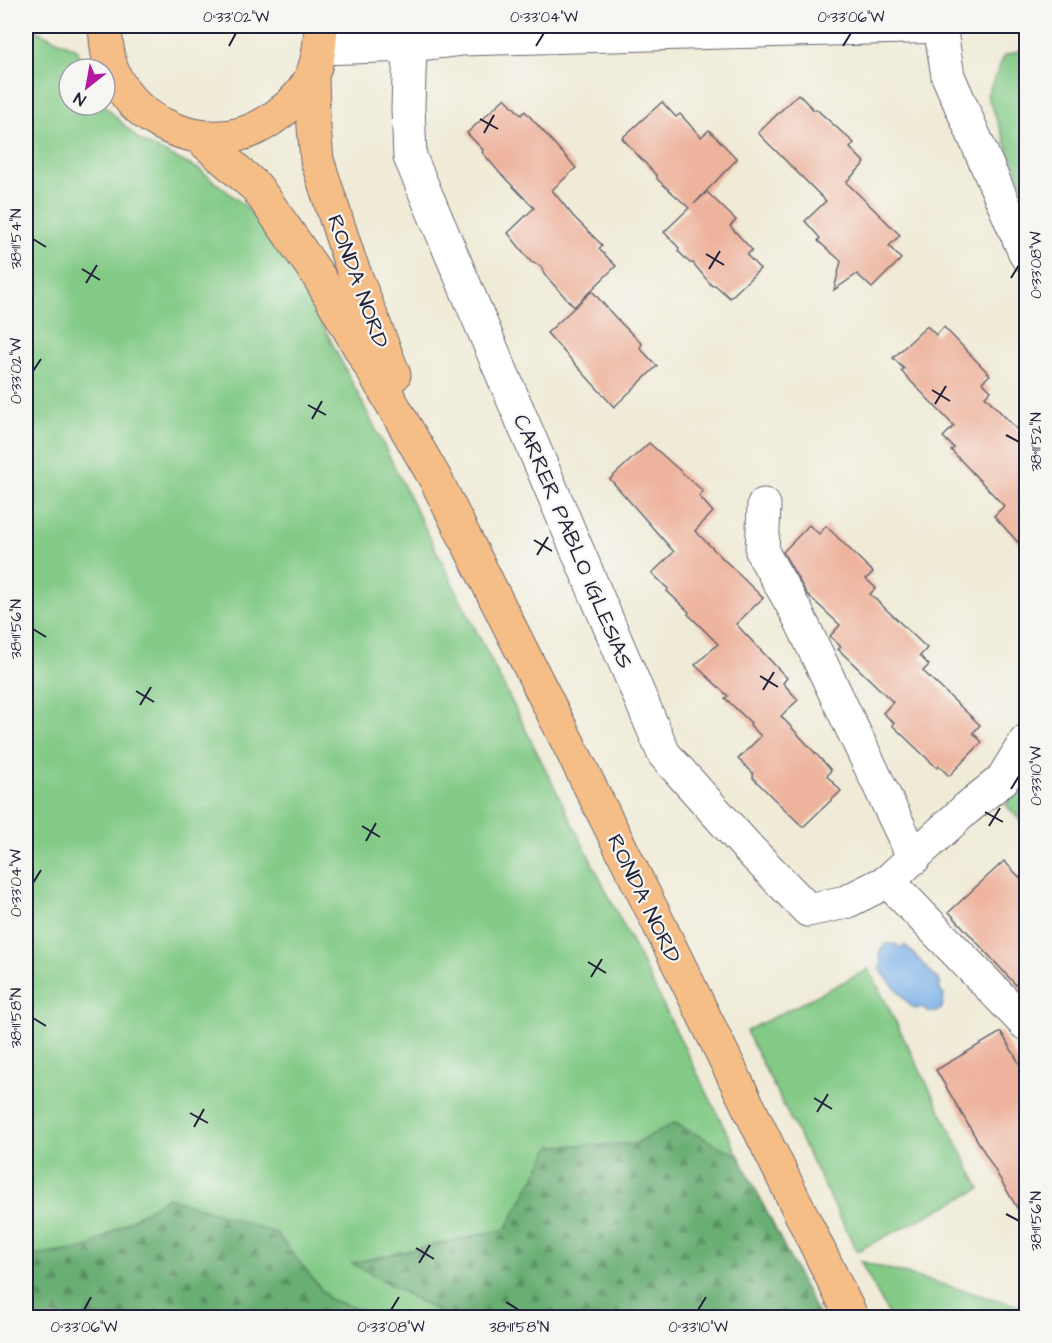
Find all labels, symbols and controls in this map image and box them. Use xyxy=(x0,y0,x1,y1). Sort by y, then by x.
text: 0°33'02"W xyxy=(203,7,269,28)
text: 0°33'04"W xyxy=(510,7,578,28)
text: 0°33'06"W xyxy=(818,7,884,28)
north arrow xyxy=(57,57,117,117)
text: N xyxy=(70,87,90,111)
text: 38°11'54"N xyxy=(6,209,27,269)
street label: RONDA NORD xyxy=(319,210,396,353)
text: 0°33'08"W xyxy=(1026,231,1047,299)
text: 0°33'02"W xyxy=(6,338,27,404)
street label: CARRER PABLO IGLESIAS xyxy=(505,410,640,674)
text: 38°11'52"N xyxy=(1026,412,1047,472)
text: 38°11'56"N xyxy=(6,599,27,659)
text: 0°33'10"W xyxy=(1026,746,1047,806)
street label: RONDA NORD xyxy=(599,829,688,968)
text: 0°33'04"W xyxy=(6,849,27,917)
text: 38°11'58"N xyxy=(6,988,27,1048)
text: 38°11'56"N xyxy=(1026,1191,1047,1251)
text: 0°33'06"W xyxy=(51,1317,117,1338)
text: 0°33'08"W xyxy=(357,1317,425,1338)
text: 38°11'58"N xyxy=(489,1317,549,1338)
text: 0°33'10"W xyxy=(668,1317,728,1338)

